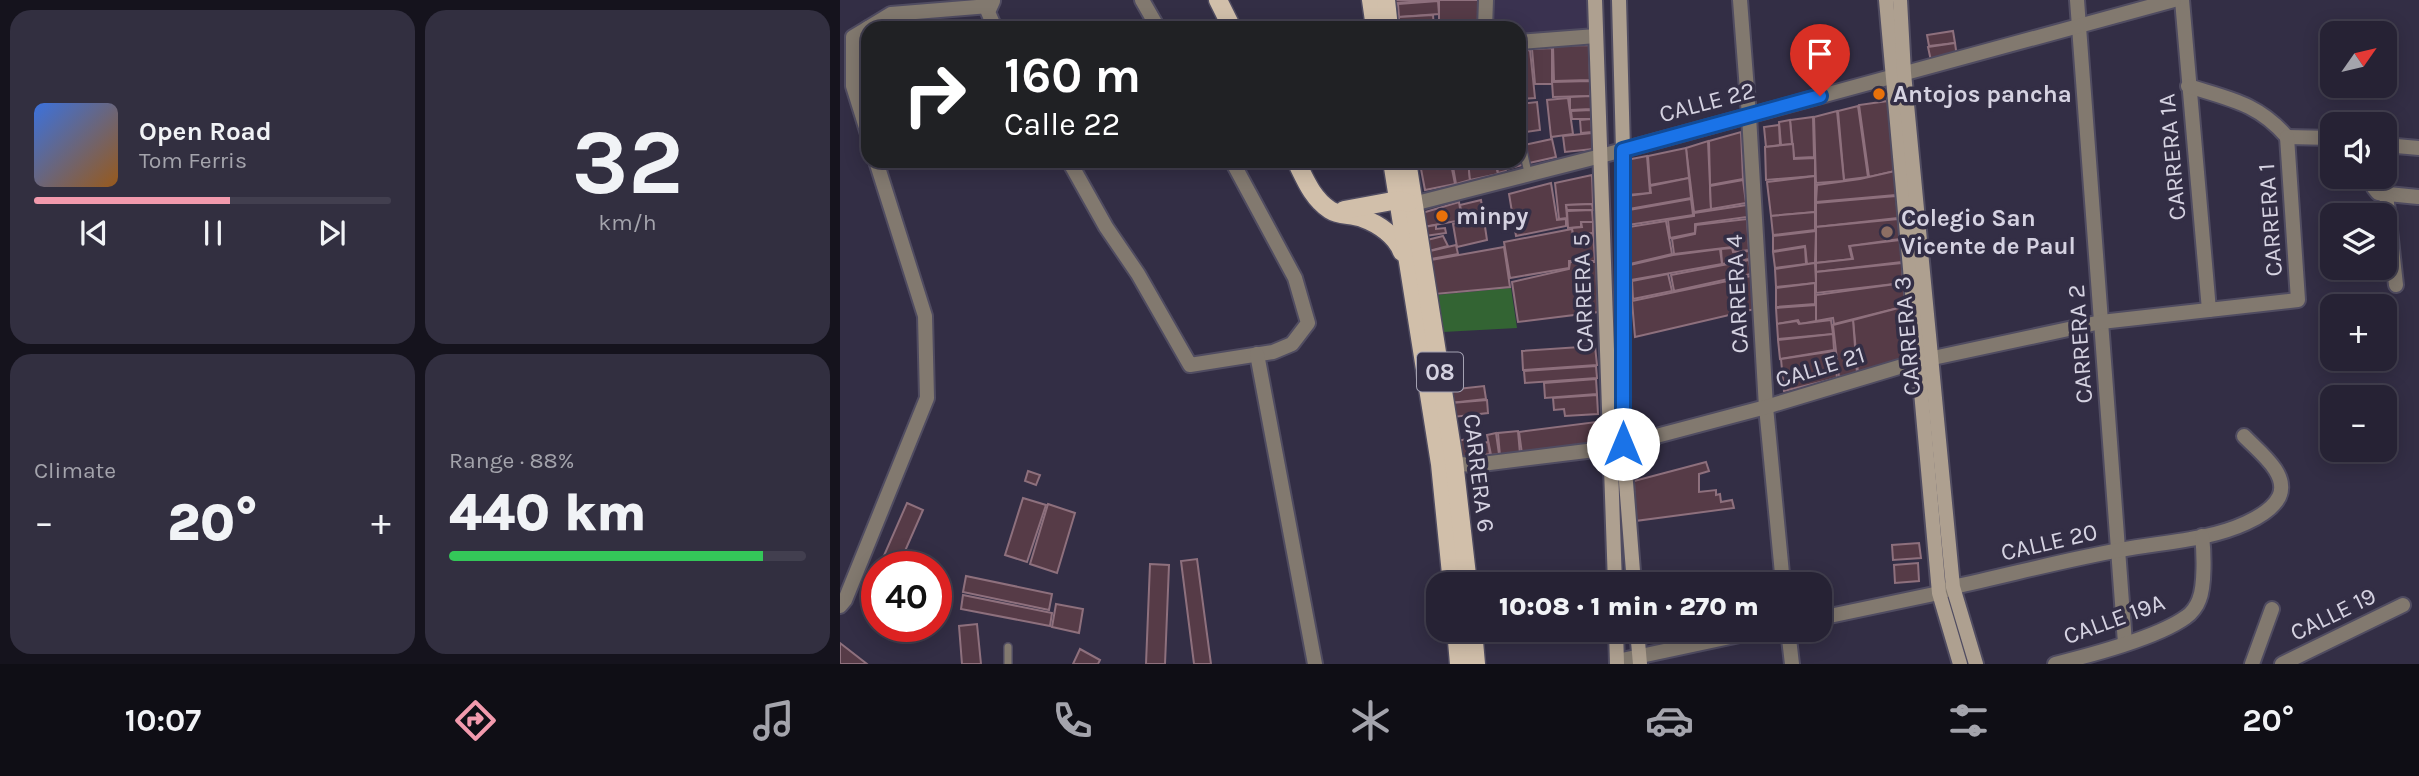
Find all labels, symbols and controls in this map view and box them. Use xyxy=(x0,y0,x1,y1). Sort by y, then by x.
north arrow xyxy=(2320,21,2398,98)
map controls xyxy=(2320,21,2397,462)
pin xyxy=(1790,24,1850,96)
icon: arrive xyxy=(1801,35,1839,73)
text: 160 m xyxy=(1004,47,1141,104)
icon: right xyxy=(889,49,980,140)
street label: CALLE 22 xyxy=(1656,76,1758,128)
place label: Antojos pancha xyxy=(1893,80,2072,108)
marker: Antojos pancha xyxy=(1871,86,1887,102)
street label: CARRERA 1A xyxy=(2152,92,2191,222)
text: Calle 22 xyxy=(1004,106,1120,143)
text: 32 xyxy=(572,110,683,216)
button: sound xyxy=(2320,112,2397,189)
text: Open Road xyxy=(139,116,272,147)
text: Tom Ferris xyxy=(139,147,247,174)
street label: CARRERA 1 xyxy=(2252,162,2288,278)
place label: minpy xyxy=(1456,202,1528,230)
button: layers xyxy=(2320,203,2397,280)
place label: Colegio San Vicente de Paul xyxy=(1901,204,2076,260)
marker: minpy xyxy=(1434,208,1450,224)
text: km/h xyxy=(598,209,657,236)
icon: previous xyxy=(75,214,113,252)
icon: pause xyxy=(194,214,232,252)
icon: next xyxy=(313,214,351,252)
marker: Colegio San Vicente de Paul xyxy=(1879,224,1895,240)
street label: CARRERA 5 xyxy=(1567,233,1599,353)
street label: CARRERA 4 xyxy=(1720,234,1754,354)
street label: CARRERA 3 xyxy=(1888,275,1926,397)
street label: CARRERA 2 xyxy=(2062,283,2098,405)
button: + xyxy=(2320,294,2397,371)
street label: CALLE 21 xyxy=(1772,340,1868,394)
road number: 08 xyxy=(1417,352,1463,392)
button: − xyxy=(2320,385,2397,462)
position arrow xyxy=(1586,407,1660,481)
street label: CARRERA 6 xyxy=(1458,412,1500,534)
text: Range · 88% xyxy=(449,447,574,474)
text: Climate xyxy=(34,457,116,484)
text: 440 km xyxy=(449,482,646,543)
text: 20° xyxy=(167,492,258,553)
text: − xyxy=(34,500,54,545)
text: + xyxy=(371,500,391,545)
street label: CALLE 20 xyxy=(1998,517,2100,567)
speed limit sign: 40 xyxy=(861,551,952,642)
street label: CALLE 19 xyxy=(2286,581,2380,647)
street label: CALLE 19A xyxy=(2060,588,2169,650)
text: 10:08 · 1 min · 270 m xyxy=(1499,591,1759,622)
icon: directions xyxy=(451,696,500,745)
icon: music xyxy=(749,696,798,745)
icon: phone xyxy=(1048,696,1097,745)
icon: climate xyxy=(1346,696,1395,745)
icon: car xyxy=(1645,696,1694,745)
icon: filters xyxy=(1944,696,1993,745)
text: 10:07 xyxy=(125,702,201,739)
text: 20° xyxy=(2242,702,2294,739)

